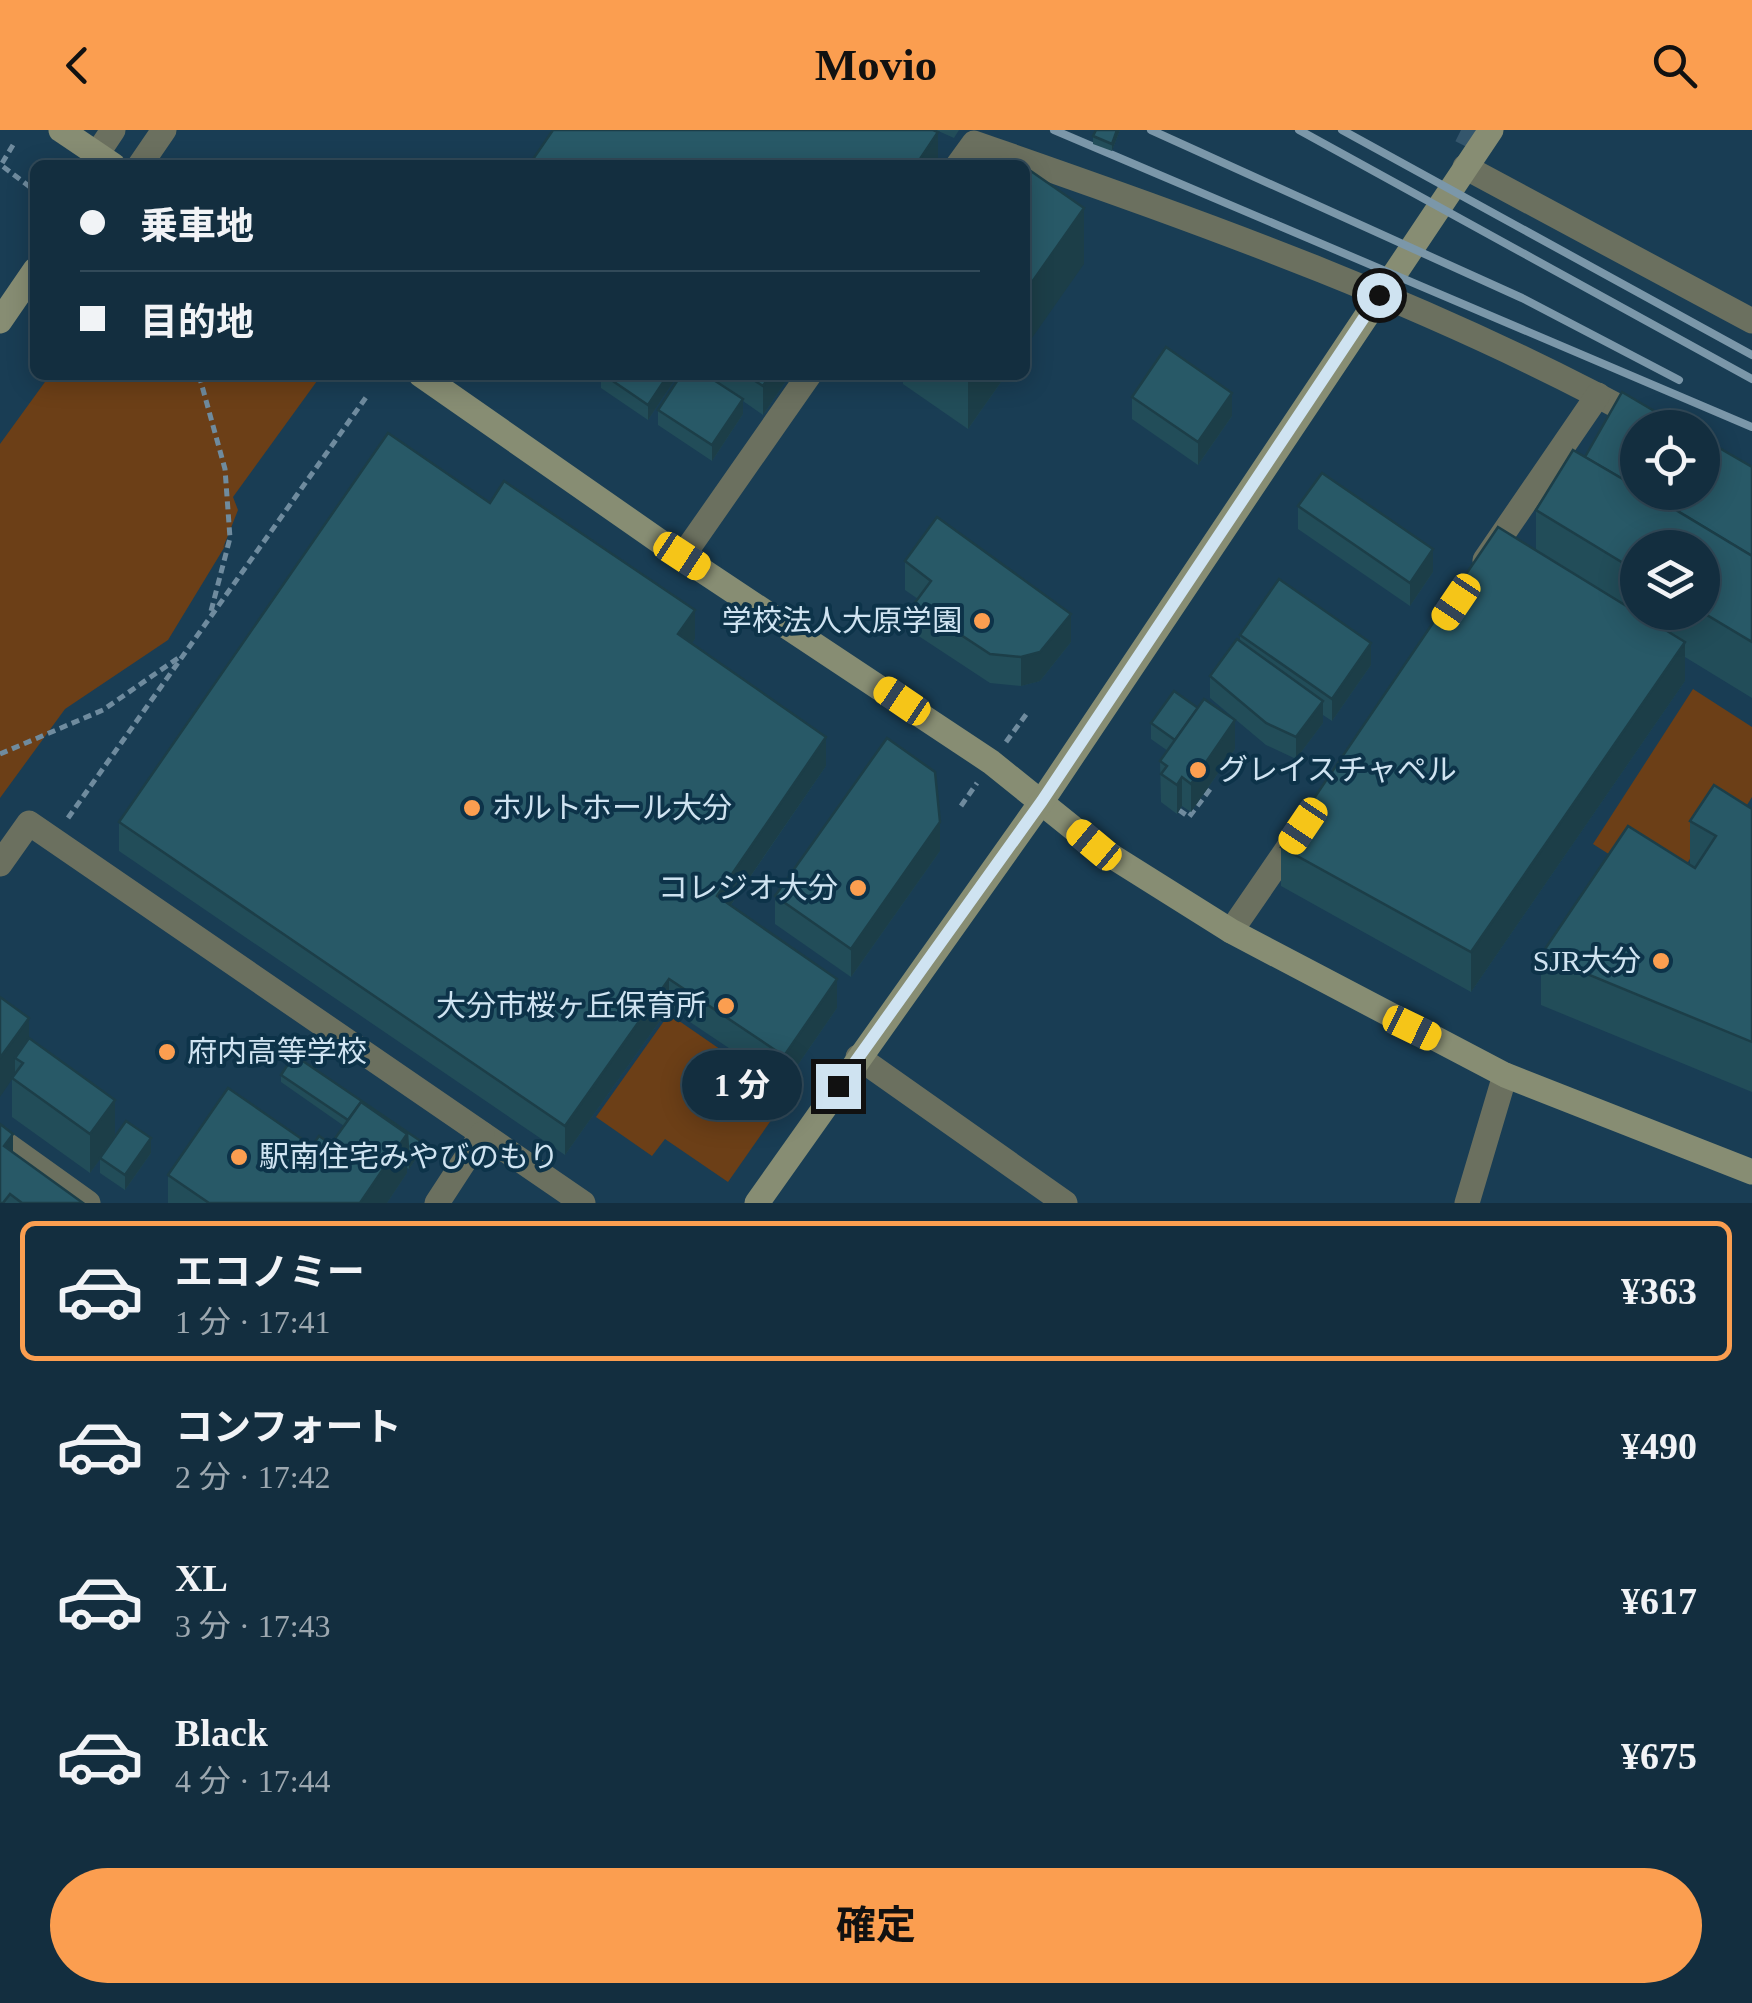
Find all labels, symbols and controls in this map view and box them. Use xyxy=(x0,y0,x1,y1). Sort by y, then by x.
icon: back xyxy=(50,38,105,93)
icon: search xyxy=(1647,38,1702,93)
text: Movio xyxy=(815,40,937,90)
text: 乗車地 xyxy=(140,205,254,247)
route start xyxy=(1357,273,1402,318)
text: 目的地 xyxy=(140,301,254,343)
map controls xyxy=(1620,410,1720,630)
button: locate xyxy=(1620,410,1720,510)
car xyxy=(649,527,715,585)
button: layers xyxy=(1620,530,1720,630)
car xyxy=(1427,569,1485,635)
place label: 学校法人大原学園 xyxy=(722,604,962,637)
marker: 学校法人大原学園 xyxy=(971,610,993,632)
car xyxy=(869,672,935,730)
place label: グレイスチャペル xyxy=(1218,753,1457,786)
marker: グレイスチャペル xyxy=(1187,759,1209,781)
place label: ホルトホール大分 xyxy=(492,791,732,824)
car xyxy=(1274,793,1332,859)
marker: ホルトホール大分 xyxy=(461,797,483,819)
car xyxy=(1061,814,1127,876)
place label: コレジオ大分 xyxy=(658,871,838,904)
marker: コレジオ大分 xyxy=(847,877,869,899)
place label: SJR大分 xyxy=(1533,944,1641,977)
marker: SJR大分 xyxy=(1650,950,1672,972)
place label: 大分市桜ヶ丘保育所 xyxy=(436,989,706,1022)
marker: 大分市桜ヶ丘保育所 xyxy=(715,995,737,1017)
car xyxy=(1378,1001,1446,1055)
place label: 府内高等学校 xyxy=(187,1035,367,1068)
marker: 府内高等学校 xyxy=(156,1041,178,1063)
callout: 1 分 xyxy=(683,1051,803,1121)
route end xyxy=(816,1064,861,1109)
text: 1 分 xyxy=(714,1067,770,1103)
place label: 駅南住宅みやびのもり xyxy=(259,1140,559,1173)
marker: 駅南住宅みやびのもり xyxy=(228,1146,250,1168)
icon: car xyxy=(55,1246,145,1336)
text: エコノミー xyxy=(175,1251,365,1293)
text: ¥363 xyxy=(1621,1270,1697,1312)
text: 1 分 · 17:41 xyxy=(175,1304,331,1340)
icon: car xyxy=(55,1401,145,1491)
text: コンフォート xyxy=(175,1406,402,1448)
text: ¥490 xyxy=(1621,1425,1697,1467)
text: 2 分 · 17:42 xyxy=(175,1459,331,1495)
icon: car xyxy=(55,1556,145,1646)
text: XL xyxy=(175,1557,228,1599)
text: ¥617 xyxy=(1621,1580,1697,1622)
text: 3 分 · 17:43 xyxy=(175,1608,331,1644)
icon: car xyxy=(55,1711,145,1801)
text: Black xyxy=(175,1712,268,1754)
text: ¥675 xyxy=(1621,1735,1697,1777)
text: 4 分 · 17:44 xyxy=(175,1763,331,1799)
button: 確定 xyxy=(50,1868,1702,1983)

